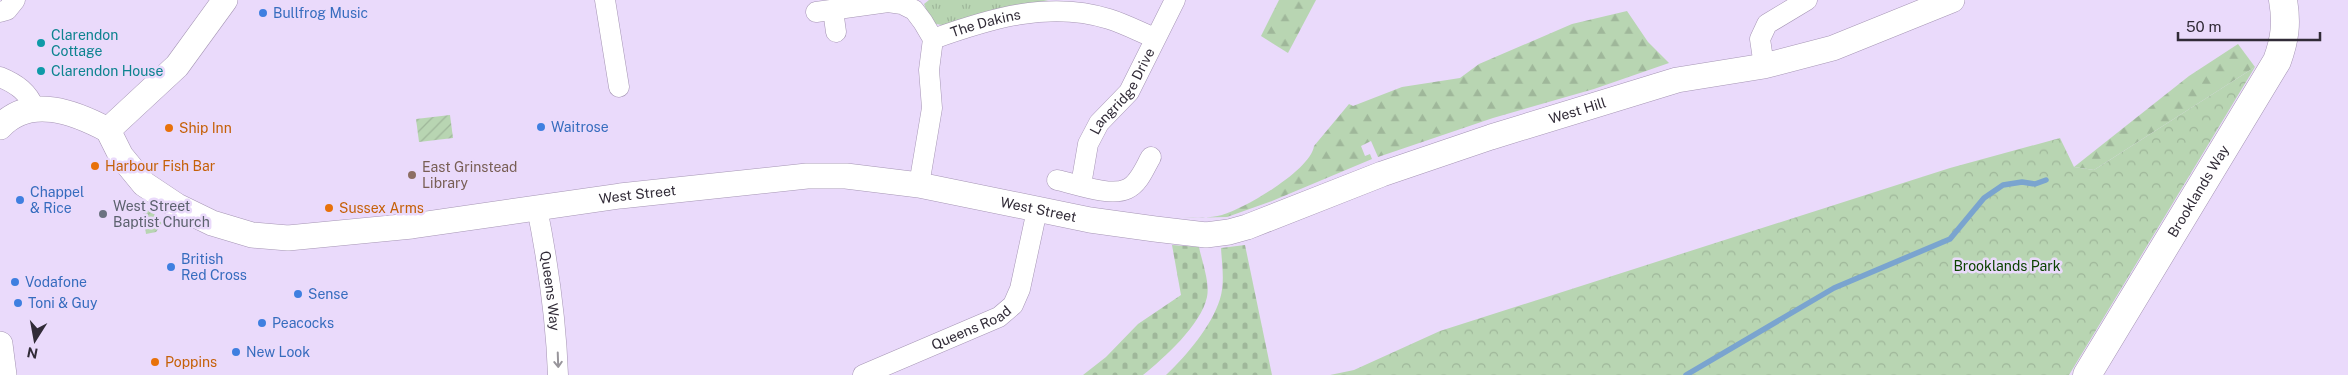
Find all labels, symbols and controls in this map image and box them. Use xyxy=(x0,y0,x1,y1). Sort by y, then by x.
place label: Bullfrog Music xyxy=(273,5,368,21)
street label: The Dakins xyxy=(948,6,1022,40)
marker: Bullfrog Music xyxy=(257,7,269,19)
scale bar xyxy=(2178,10,2320,42)
text: 50 m xyxy=(2186,18,2221,35)
place label: Clarendon Cottage xyxy=(51,27,118,59)
marker: Clarendon Cottage xyxy=(35,37,47,49)
street label: Langridge Drive xyxy=(1086,45,1158,137)
place label: Clarendon House xyxy=(51,63,163,79)
marker: Clarendon House xyxy=(35,65,47,77)
street label: West Hill xyxy=(1547,94,1608,127)
place label: Waitrose xyxy=(551,119,609,135)
place label: Ship Inn xyxy=(179,120,232,136)
marker: Waitrose xyxy=(535,121,547,133)
marker: Ship Inn xyxy=(163,122,175,134)
street label: Brooklands Way xyxy=(2164,142,2233,240)
place label: Harbour Fish Bar xyxy=(105,158,215,174)
place label: East Grinstead Library xyxy=(422,159,517,191)
marker: Harbour Fish Bar xyxy=(89,160,101,172)
marker: East Grinstead Library xyxy=(406,169,418,181)
street label: West Street xyxy=(598,182,677,207)
place label: Chappel & Rice xyxy=(30,184,84,216)
marker: Chappel & Rice xyxy=(14,194,26,206)
street label: West Street xyxy=(999,194,1078,225)
place label: West Street Baptist Church xyxy=(113,198,210,230)
place label: Sussex Arms xyxy=(339,200,424,216)
marker: Sussex Arms xyxy=(323,202,335,214)
marker: West Street Baptist Church xyxy=(97,208,109,220)
street label: Queens Way xyxy=(537,250,563,332)
place label: British Red Cross xyxy=(181,251,247,283)
park label: Brooklands Park xyxy=(1953,258,2061,274)
marker: British Red Cross xyxy=(165,261,177,273)
place label: Vodafone xyxy=(25,274,87,290)
marker: Vodafone xyxy=(9,276,21,288)
place label: Sense xyxy=(308,286,348,302)
marker: Sense xyxy=(292,288,304,300)
place label: Toni & Guy xyxy=(28,295,98,311)
marker: Toni & Guy xyxy=(12,297,24,309)
street label: Queens Road xyxy=(929,302,1014,353)
north arrow xyxy=(10,315,60,365)
place label: Peacocks xyxy=(272,315,334,331)
marker: Peacocks xyxy=(256,317,268,329)
text: N xyxy=(26,344,39,362)
place label: New Look xyxy=(246,344,310,360)
marker: New Look xyxy=(230,346,242,358)
one-way arrow xyxy=(553,351,562,367)
place label: Poppins xyxy=(165,354,217,370)
marker: Poppins xyxy=(149,356,161,368)

